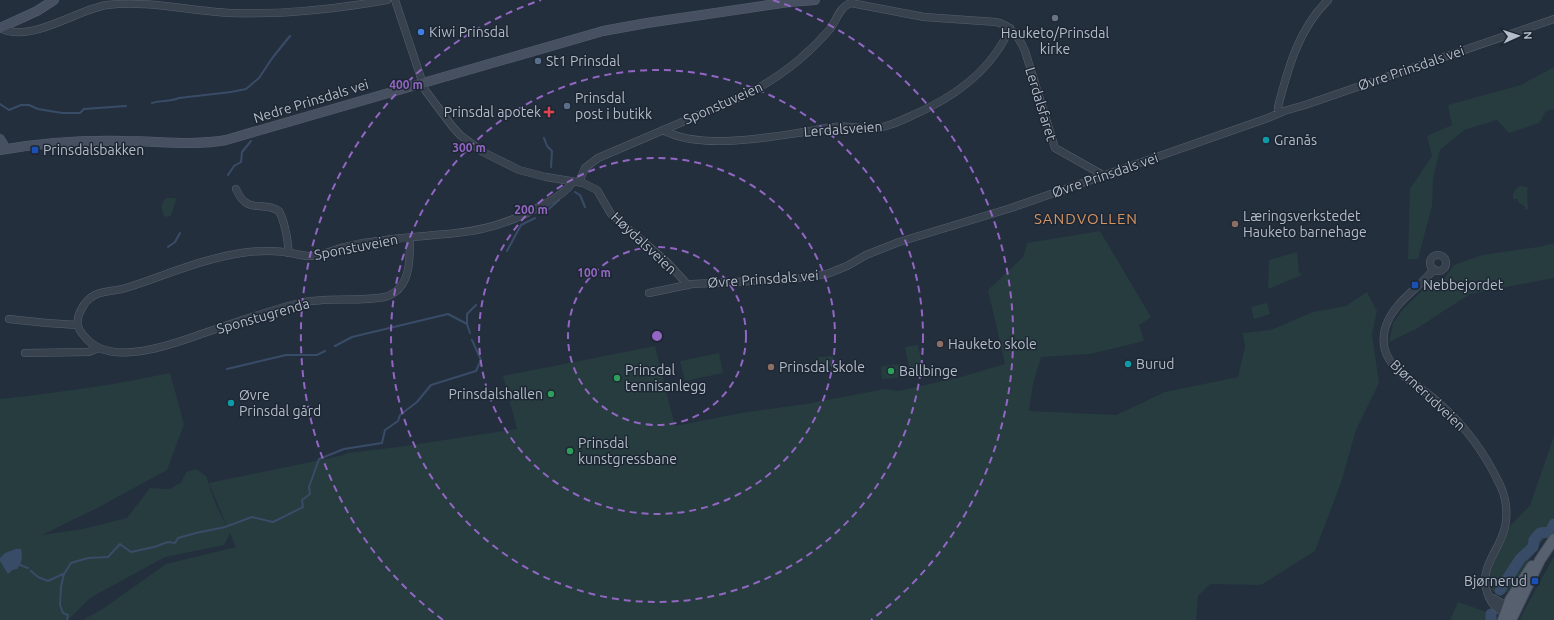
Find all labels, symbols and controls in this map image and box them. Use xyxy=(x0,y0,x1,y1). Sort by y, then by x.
marker: Hauketo/Prinsdal kirke xyxy=(1050,13,1060,23)
north arrow xyxy=(1498,16,1538,56)
place label: Kiwi Prinsdal xyxy=(429,24,509,40)
place label: Hauketo/Prinsdal kirke xyxy=(1001,25,1109,57)
marker: Kiwi Prinsdal xyxy=(416,27,426,37)
text: N xyxy=(1522,31,1534,40)
street label: Øvre Prinsdals vei xyxy=(1356,42,1466,94)
place label: St1 Prinsdal xyxy=(546,53,620,69)
marker: St1 Prinsdal xyxy=(533,56,543,66)
street label: Lerdalsfaret xyxy=(1022,65,1060,143)
street label: Nedre Prinsdals vei xyxy=(251,76,371,126)
text: 400 m xyxy=(389,78,423,91)
street label: Sponstuveien xyxy=(681,78,765,128)
place label: Prinsdal post i butikk xyxy=(575,90,652,122)
marker: Prinsdal post i butikk xyxy=(562,101,572,111)
place label: Prinsdal apotek xyxy=(444,104,541,120)
marker: Prinsdal apotek xyxy=(544,107,554,117)
street label: Lerdalsveien xyxy=(803,118,883,140)
place label: Granås xyxy=(1274,132,1317,148)
marker: Granås xyxy=(1261,135,1271,145)
text: 300 m xyxy=(452,141,486,154)
place label: Prinsdalsbakken xyxy=(43,142,144,158)
marker: Prinsdalsbakken xyxy=(30,145,40,155)
street label: Øvre Prinsdals vei xyxy=(1050,149,1160,201)
text: 200 m xyxy=(514,203,548,216)
place label: Læringsverkstedet Hauketo barnehage xyxy=(1243,208,1367,240)
street label: Høydalsveien xyxy=(608,209,680,277)
district label: SANDVOLLEN xyxy=(1034,210,1138,227)
marker: Læringsverkstedet Hauketo barnehage xyxy=(1230,219,1240,229)
street label: Sponstuveien xyxy=(313,231,399,263)
text: 100 m xyxy=(577,266,611,279)
street label: Øvre Prinsdals vei xyxy=(707,267,819,291)
place label: Nebbejordet xyxy=(1423,277,1504,293)
marker: Nebbejordet xyxy=(1410,280,1420,290)
street label: Sponstugrenda xyxy=(215,295,311,337)
centre of rings xyxy=(650,329,664,343)
place label: Hauketo skole xyxy=(948,336,1037,352)
marker: Hauketo skole xyxy=(935,339,945,349)
place label: Burud xyxy=(1136,356,1174,372)
street label: Bjørnerudveien xyxy=(1387,356,1469,434)
place label: Prinsdal skole xyxy=(779,359,865,375)
marker: Burud xyxy=(1123,359,1133,369)
place label: Prinsdal tennisanlegg xyxy=(625,362,706,394)
marker: Prinsdal skole xyxy=(766,362,776,372)
place label: Ballbinge xyxy=(899,363,958,379)
marker: Ballbinge xyxy=(886,366,896,376)
marker: Prinsdal tennisanlegg xyxy=(612,373,622,383)
place label: Prinsdalshallen xyxy=(448,386,543,402)
place label: Øvre Prinsdal gård xyxy=(239,387,321,419)
marker: Prinsdalshallen xyxy=(546,389,556,399)
marker: Øvre Prinsdal gård xyxy=(226,398,236,408)
place label: Prinsdal kunstgressbane xyxy=(578,435,677,467)
marker: Prinsdal kunstgressbane xyxy=(565,446,575,456)
place label: Bjørnerud xyxy=(1464,573,1527,589)
marker: Bjørnerud xyxy=(1530,576,1540,586)

